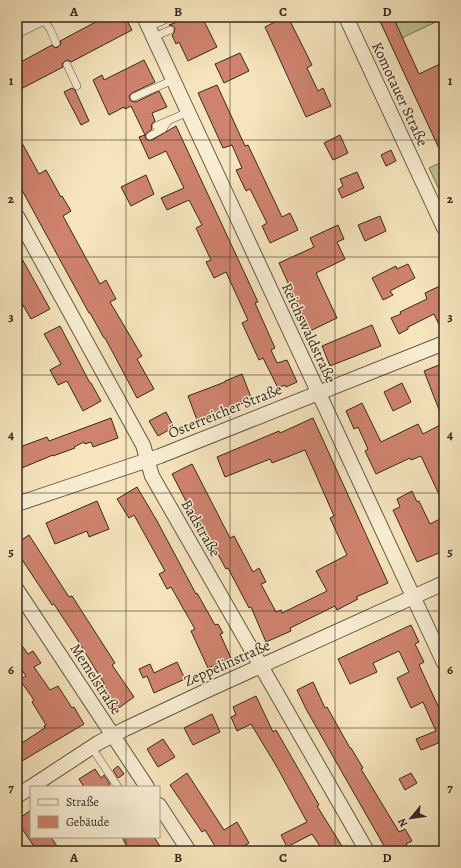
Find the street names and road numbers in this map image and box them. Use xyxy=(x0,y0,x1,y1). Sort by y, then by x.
street label: Komotauer Straße xyxy=(367,39,433,150)
street label: Reichswaldstraße xyxy=(277,280,341,387)
street label: Österreicher Straße xyxy=(165,379,285,443)
street label: Badstraße xyxy=(177,496,226,561)
street label: Zeppelinstraße xyxy=(181,635,274,691)
street label: Memelstraße xyxy=(66,640,127,719)

